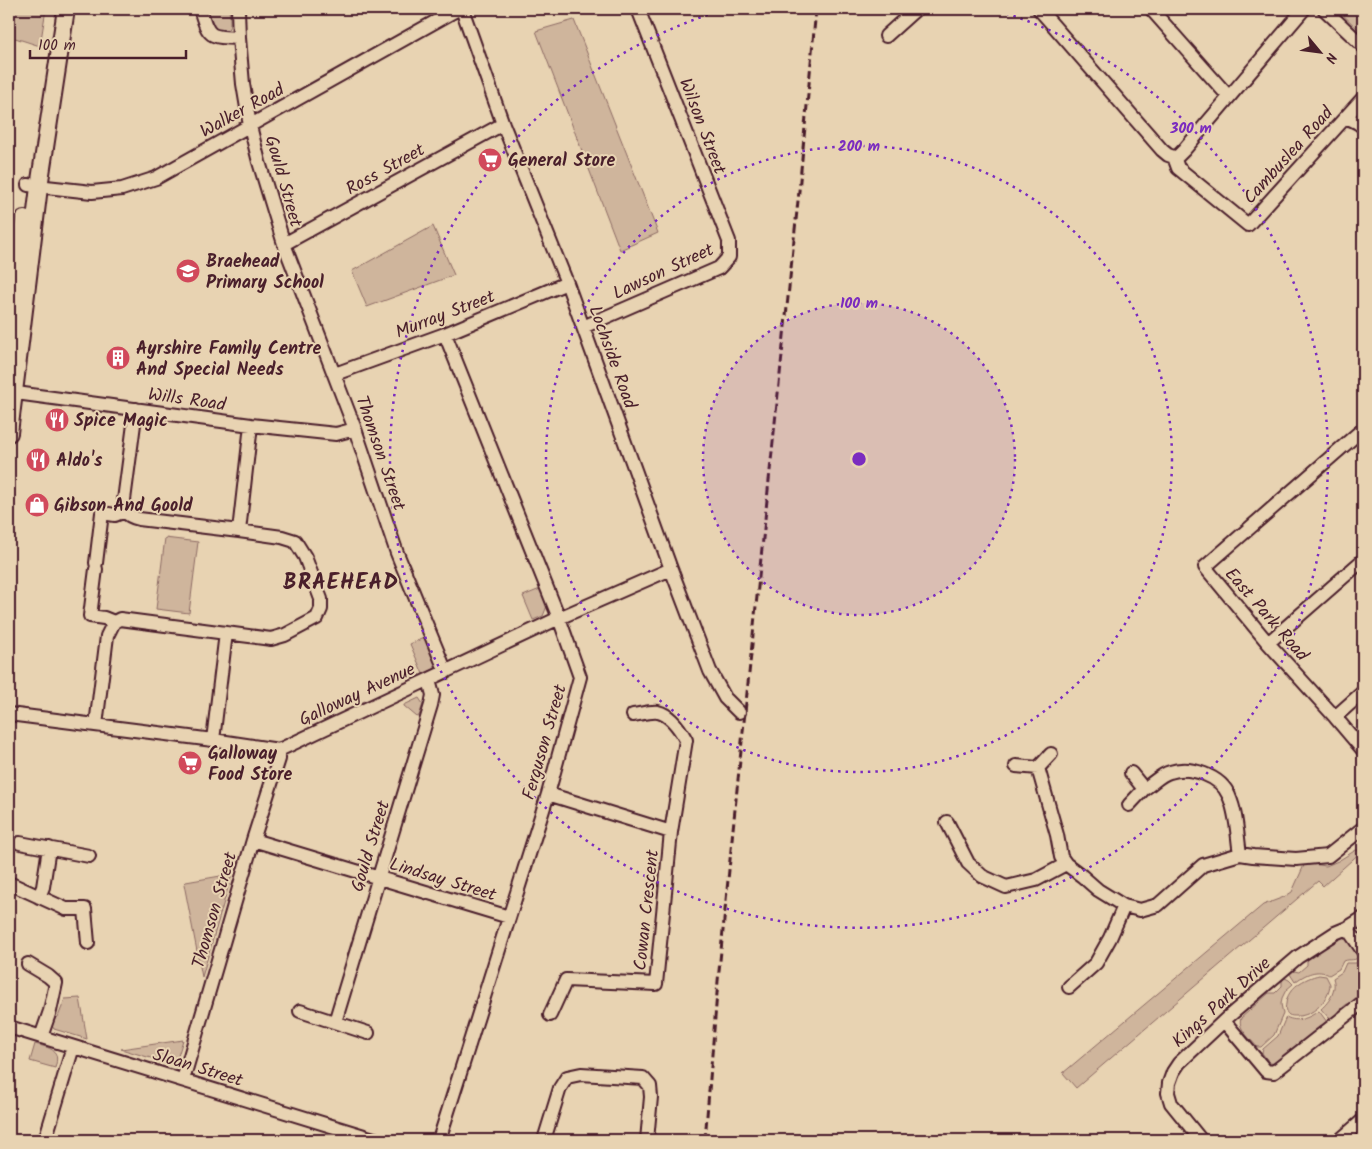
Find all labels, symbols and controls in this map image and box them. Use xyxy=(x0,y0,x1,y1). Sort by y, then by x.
scale bar xyxy=(30,28,186,60)
north arrow xyxy=(1294,28,1344,78)
text: 100 m xyxy=(38,34,76,58)
text: N xyxy=(1319,49,1342,67)
street label: Wilson Street xyxy=(670,74,734,180)
street label: Walker Road xyxy=(195,76,291,146)
street label: Cambuslea Road xyxy=(1237,100,1342,212)
text: 300 m xyxy=(1169,117,1212,141)
street label: Gould Street xyxy=(256,132,310,232)
text: 200 m xyxy=(838,135,880,159)
street label: Ross Street xyxy=(341,136,432,204)
supermarket icon: General Store xyxy=(477,147,503,173)
place label: General Store xyxy=(508,147,615,176)
street label: Lawson Street xyxy=(608,236,720,308)
place label: Braehead Primary School xyxy=(206,248,324,298)
school or university icon: Braehead Primary School xyxy=(175,258,201,284)
street label: Murray Street xyxy=(392,283,500,348)
text: 100 m xyxy=(840,292,878,316)
street label: Lochside Road xyxy=(579,302,644,414)
place label: Ayrshire Family Centre And Special Needs xyxy=(136,335,322,385)
building icon: Ayrshire Family Centre And Special Needs xyxy=(105,345,131,371)
street label: Wills Road xyxy=(146,381,229,420)
street label: Thomson Street xyxy=(346,392,413,516)
restaurant icon: Spice Magic xyxy=(44,407,70,433)
place label: Spice Magic xyxy=(74,407,168,436)
restaurant icon: Aldo's xyxy=(25,447,51,473)
place label: Aldo's xyxy=(56,447,103,476)
centre of rings xyxy=(850,450,868,468)
shop icon: Gibson And Goold xyxy=(24,492,50,518)
place label: Gibson And Goold xyxy=(54,492,193,521)
street label: East Park Road xyxy=(1217,561,1316,669)
district label: BRAEHEAD xyxy=(283,566,399,601)
street label: Galloway Avenue xyxy=(295,656,421,735)
street label: Ferguson Street xyxy=(515,680,576,804)
place label: Galloway Food Store xyxy=(208,740,293,790)
supermarket icon: Galloway Food Store xyxy=(177,750,203,776)
street label: Gould Street xyxy=(344,796,399,896)
street label: Cowan Crescent xyxy=(627,847,668,972)
street label: Thomson Street xyxy=(185,848,246,972)
street label: Lindsay Street xyxy=(386,850,500,911)
street label: Kings Park Drive xyxy=(1166,950,1278,1056)
street label: Sloan Street xyxy=(149,1041,247,1096)

